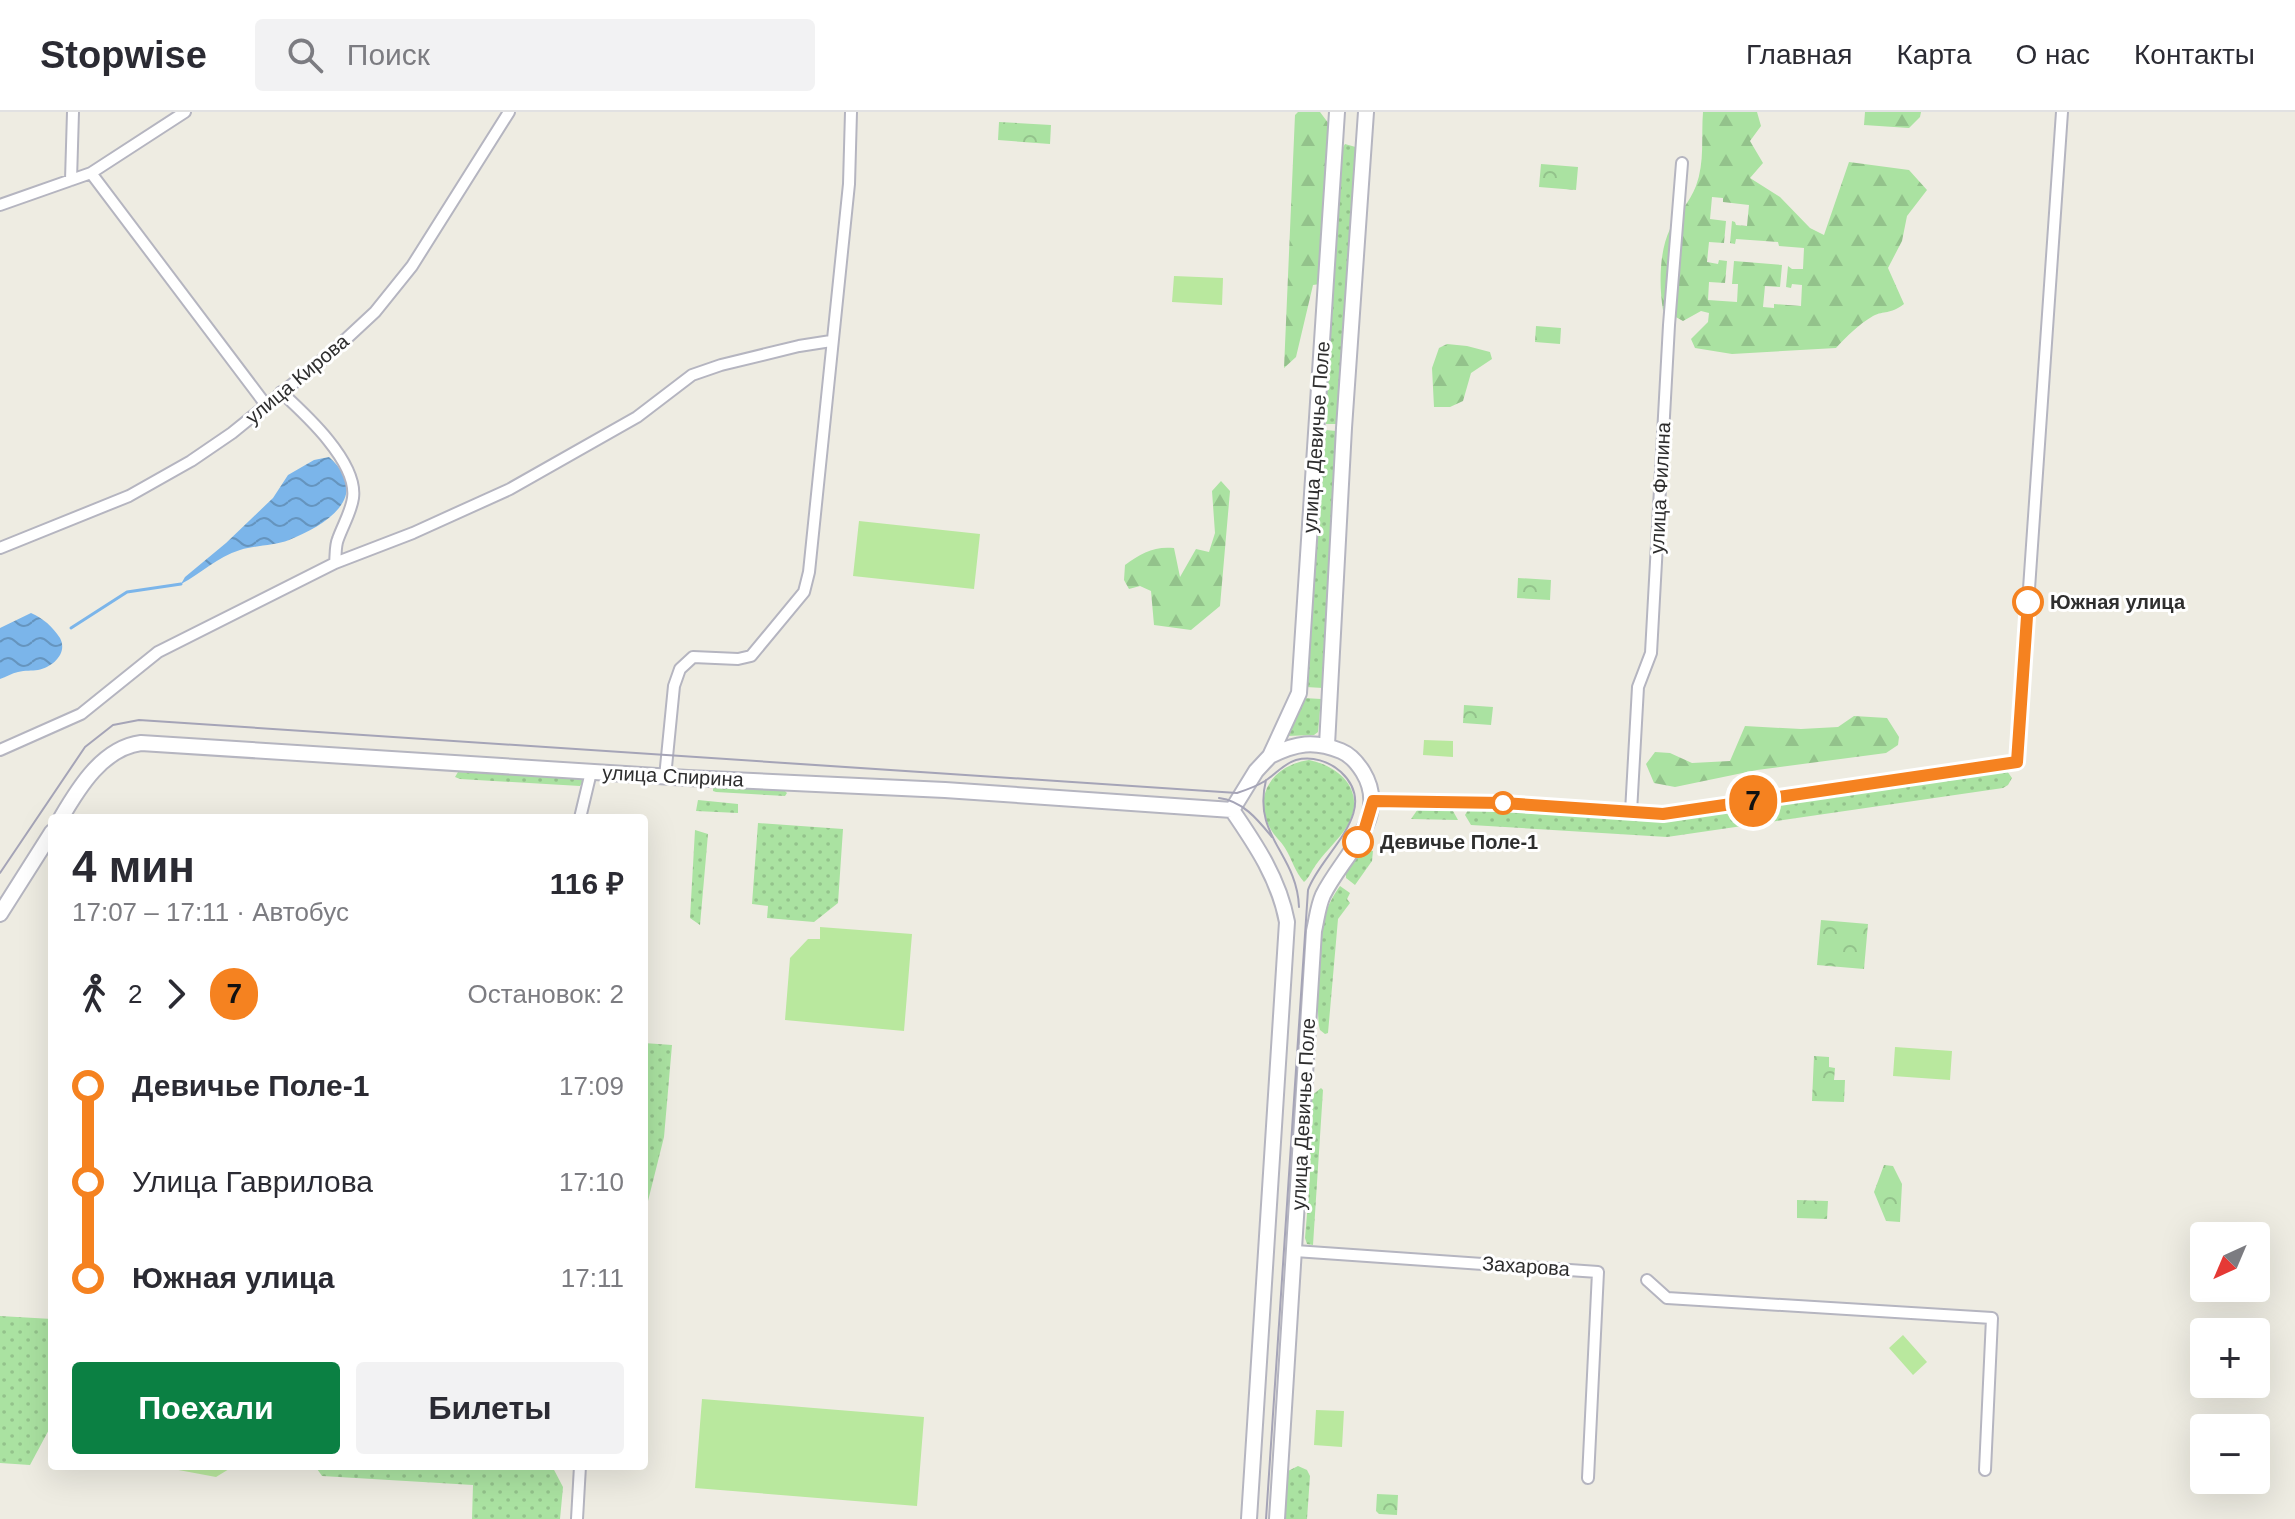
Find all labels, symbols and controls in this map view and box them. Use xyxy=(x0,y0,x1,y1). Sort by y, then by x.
search box xyxy=(255,19,815,91)
icon: search xyxy=(283,33,327,77)
text: Stopwise xyxy=(40,34,207,76)
text: Поиск xyxy=(347,38,430,71)
text: Главная xyxy=(1746,39,1853,70)
text: Карта xyxy=(1897,39,1971,70)
text: О нас xyxy=(2015,39,2090,70)
text: Контакты xyxy=(2134,39,2255,70)
street label: улица Кирова xyxy=(241,329,353,428)
street label: улица Девичье Поле xyxy=(1298,340,1334,534)
street label: улица Филина xyxy=(1646,421,1674,554)
marker: Южная улица xyxy=(2013,587,2043,617)
place label: Южная улица xyxy=(2050,591,2186,613)
street label: улица Спирина xyxy=(602,761,745,791)
line badge: 7 xyxy=(1727,775,1779,827)
text: 7 xyxy=(1745,785,1761,816)
unlabelled marker xyxy=(1492,792,1514,814)
marker: Девичье Поле-1 xyxy=(1343,827,1373,857)
place label: Девичье Поле-1 xyxy=(1380,831,1538,853)
text: 4 мин xyxy=(72,842,195,891)
text: 116 ₽ xyxy=(550,867,624,900)
text: 17:07 – 17:11 · Автобус xyxy=(72,897,349,927)
icon: walk xyxy=(72,972,116,1016)
icon: forward xyxy=(154,972,198,1016)
text: 7 xyxy=(226,978,242,1009)
text: 2 xyxy=(128,979,142,1009)
text: Остановок: 2 xyxy=(468,979,624,1009)
street label: улица Девичье Поле xyxy=(1287,1017,1319,1211)
text: Девичье Поле-1 xyxy=(132,1069,369,1102)
text: 17:09 xyxy=(559,1071,624,1101)
text: Улица Гаврилова xyxy=(132,1165,373,1198)
text: 17:10 xyxy=(559,1167,624,1197)
north arrow xyxy=(2190,1222,2270,1302)
map controls xyxy=(2190,1222,2270,1494)
street label: Захарова xyxy=(1481,1252,1571,1280)
text: Южная улица xyxy=(132,1261,335,1294)
text: 17:11 xyxy=(561,1263,624,1293)
button: + xyxy=(2190,1318,2270,1398)
button: Поехали xyxy=(72,1362,340,1454)
button: Билеты xyxy=(356,1362,624,1454)
button: − xyxy=(2190,1414,2270,1494)

